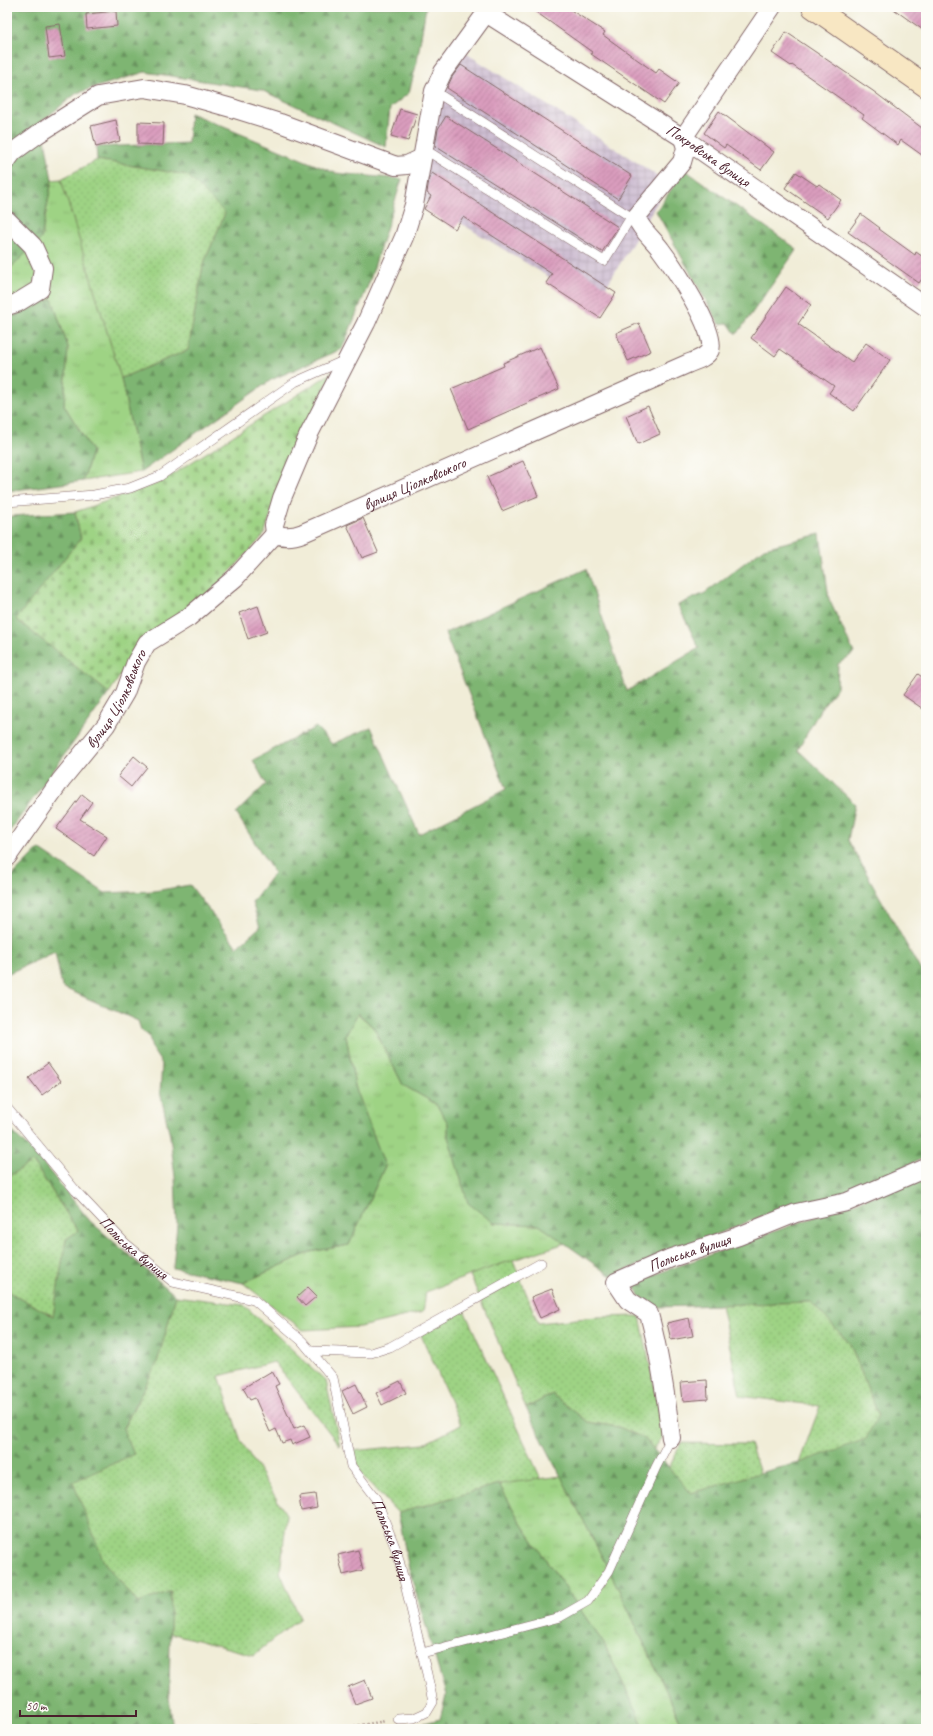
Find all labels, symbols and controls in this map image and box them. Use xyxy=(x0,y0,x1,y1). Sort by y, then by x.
street label: Покровська вулиця xyxy=(662,120,755,192)
street label: вулиця Ціолковського xyxy=(360,452,470,515)
street label: вулиця Ціолковського xyxy=(81,645,152,752)
street label: Польська вулиця xyxy=(95,1212,173,1284)
street label: Польська вулиця xyxy=(645,1229,734,1277)
street label: Польська вулиця xyxy=(367,1496,414,1583)
scale bar xyxy=(20,1692,136,1718)
text: 50 m xyxy=(26,1698,48,1714)

